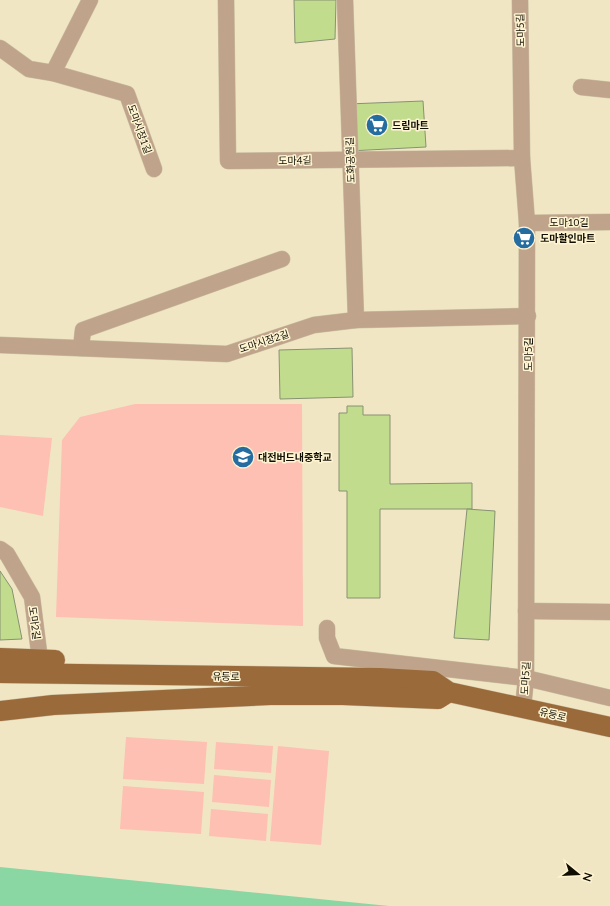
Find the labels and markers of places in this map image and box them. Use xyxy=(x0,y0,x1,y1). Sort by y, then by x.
supermarket icon: 드림마트 xyxy=(364,112,390,138)
place label: 드림마트 xyxy=(392,119,429,131)
supermarket icon: 도마할인마트 xyxy=(511,225,537,251)
place label: 도마할인마트 xyxy=(540,232,595,244)
school or university icon: 대전버드내중학교 xyxy=(230,444,256,470)
place label: 대전버드내중학교 xyxy=(258,451,332,463)

